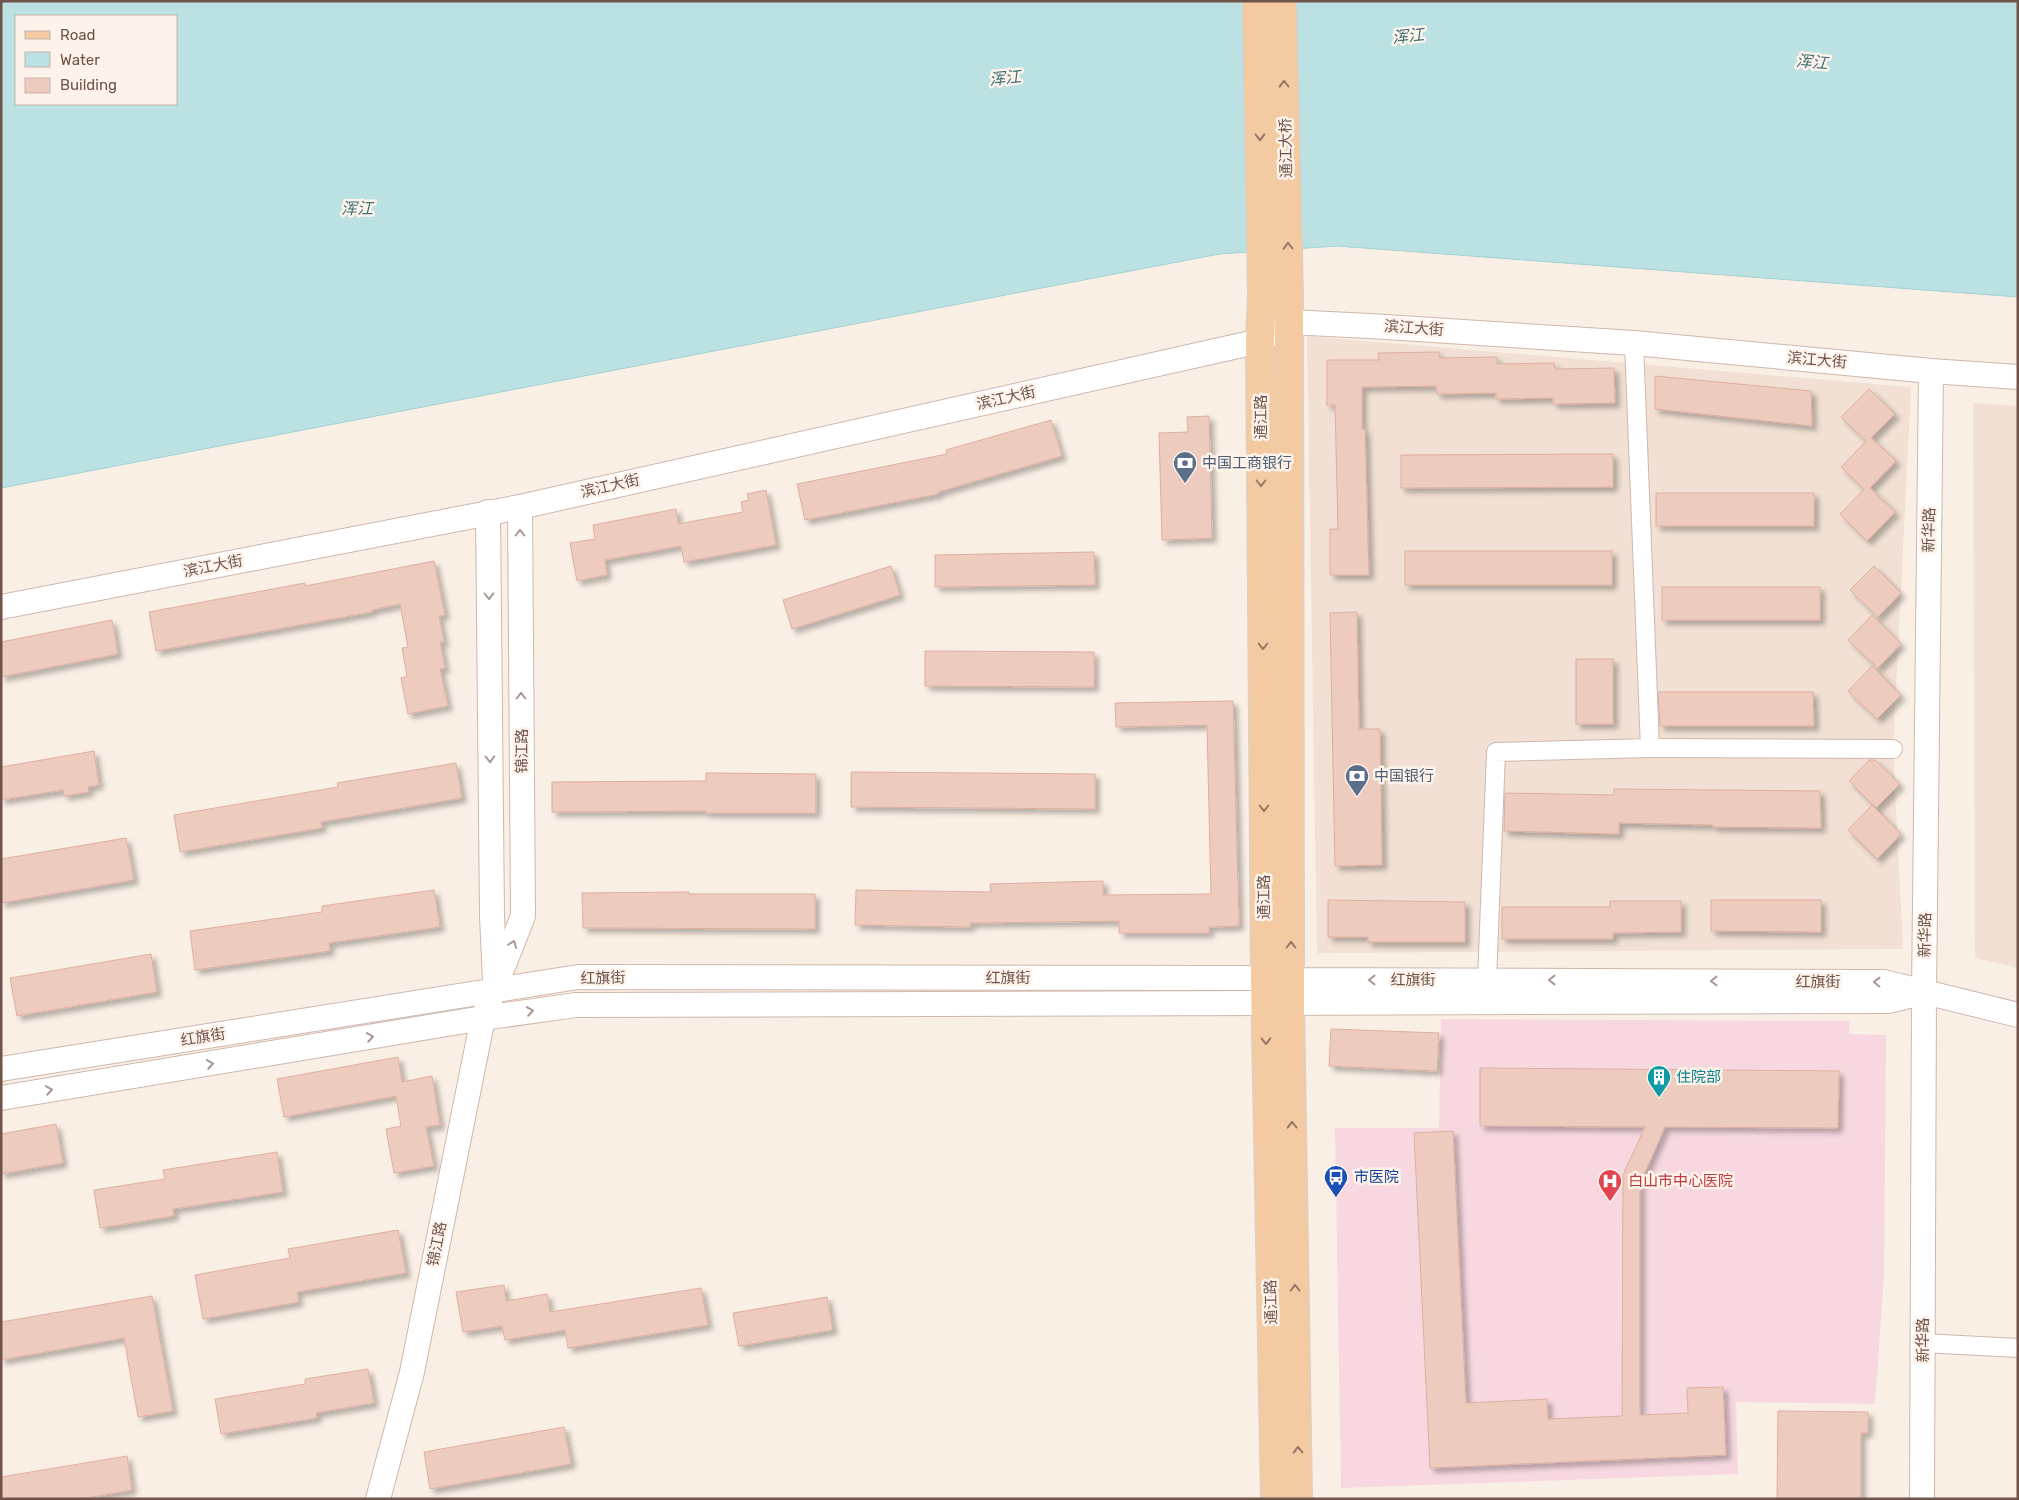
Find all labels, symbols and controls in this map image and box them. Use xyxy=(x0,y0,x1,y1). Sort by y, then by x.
legend xyxy=(15,15,178,105)
water label: 浑江 xyxy=(1391,25,1427,47)
text: Road xyxy=(60,26,96,44)
text: Water xyxy=(60,51,100,69)
water label: 浑江 xyxy=(1795,51,1831,73)
water label: 浑江 xyxy=(988,67,1024,89)
text: Building xyxy=(60,76,117,94)
one-way arrow xyxy=(1279,80,1289,88)
street label: 通江大桥 xyxy=(1276,118,1296,178)
one-way arrow xyxy=(1254,134,1265,142)
water label: 浑江 xyxy=(341,199,375,218)
one-way arrow xyxy=(1283,242,1293,250)
street label: 滨江大街 xyxy=(1383,317,1445,339)
street label: 滨江大街 xyxy=(1786,348,1848,372)
street label: 滨江大街 xyxy=(975,382,1037,414)
street label: 通江路 xyxy=(1252,394,1270,440)
bank icon: 中国工商银行 xyxy=(1172,450,1198,484)
place label: 中国工商银行 xyxy=(1202,454,1292,472)
street label: 滨江大街 xyxy=(579,470,641,502)
one-way arrow xyxy=(1256,480,1266,488)
street label: 新华路 xyxy=(1920,507,1938,553)
one-way arrow xyxy=(515,529,525,537)
street label: 滨江大街 xyxy=(182,551,244,581)
one-way arrow xyxy=(484,592,494,600)
one-way arrow xyxy=(1258,642,1268,650)
one-way arrow xyxy=(516,692,526,700)
street label: 锦江路 xyxy=(513,728,531,774)
one-way arrow xyxy=(485,755,495,763)
bank icon: 中国银行 xyxy=(1344,763,1370,797)
place label: 中国银行 xyxy=(1374,767,1434,785)
one-way arrow xyxy=(1259,805,1269,813)
street label: 通江路 xyxy=(1255,874,1273,920)
street label: 新华路 xyxy=(1916,912,1934,958)
one-way arrow xyxy=(506,940,517,949)
one-way arrow xyxy=(1286,941,1296,948)
street label: 红旗街 xyxy=(580,969,626,987)
street label: 红旗街 xyxy=(985,969,1031,987)
street label: 红旗街 xyxy=(1390,971,1436,989)
street label: 红旗街 xyxy=(1795,973,1841,991)
one-way arrow xyxy=(1367,975,1375,985)
one-way arrow xyxy=(1547,975,1555,985)
one-way arrow xyxy=(1710,976,1718,986)
one-way arrow xyxy=(1872,977,1880,987)
one-way arrow xyxy=(527,1006,535,1017)
street label: 红旗街 xyxy=(179,1025,227,1049)
one-way arrow xyxy=(366,1032,374,1042)
one-way arrow xyxy=(1261,1037,1272,1045)
one-way arrow xyxy=(205,1059,214,1069)
building icon: 住院部 xyxy=(1646,1064,1672,1098)
place label: 住院部 xyxy=(1676,1068,1721,1086)
one-way arrow xyxy=(45,1086,54,1096)
one-way arrow xyxy=(1287,1121,1297,1128)
bus stop icon: 市医院 xyxy=(1323,1164,1349,1198)
place label: 市医院 xyxy=(1354,1168,1399,1186)
hospital icon: 白山市中心医院 xyxy=(1597,1168,1623,1202)
place label: 白山市中心医院 xyxy=(1628,1172,1733,1190)
street label: 锦江路 xyxy=(424,1220,450,1268)
street label: 通江路 xyxy=(1262,1279,1280,1325)
one-way arrow xyxy=(1290,1283,1300,1291)
street label: 新华路 xyxy=(1914,1317,1932,1363)
one-way arrow xyxy=(1292,1446,1303,1454)

